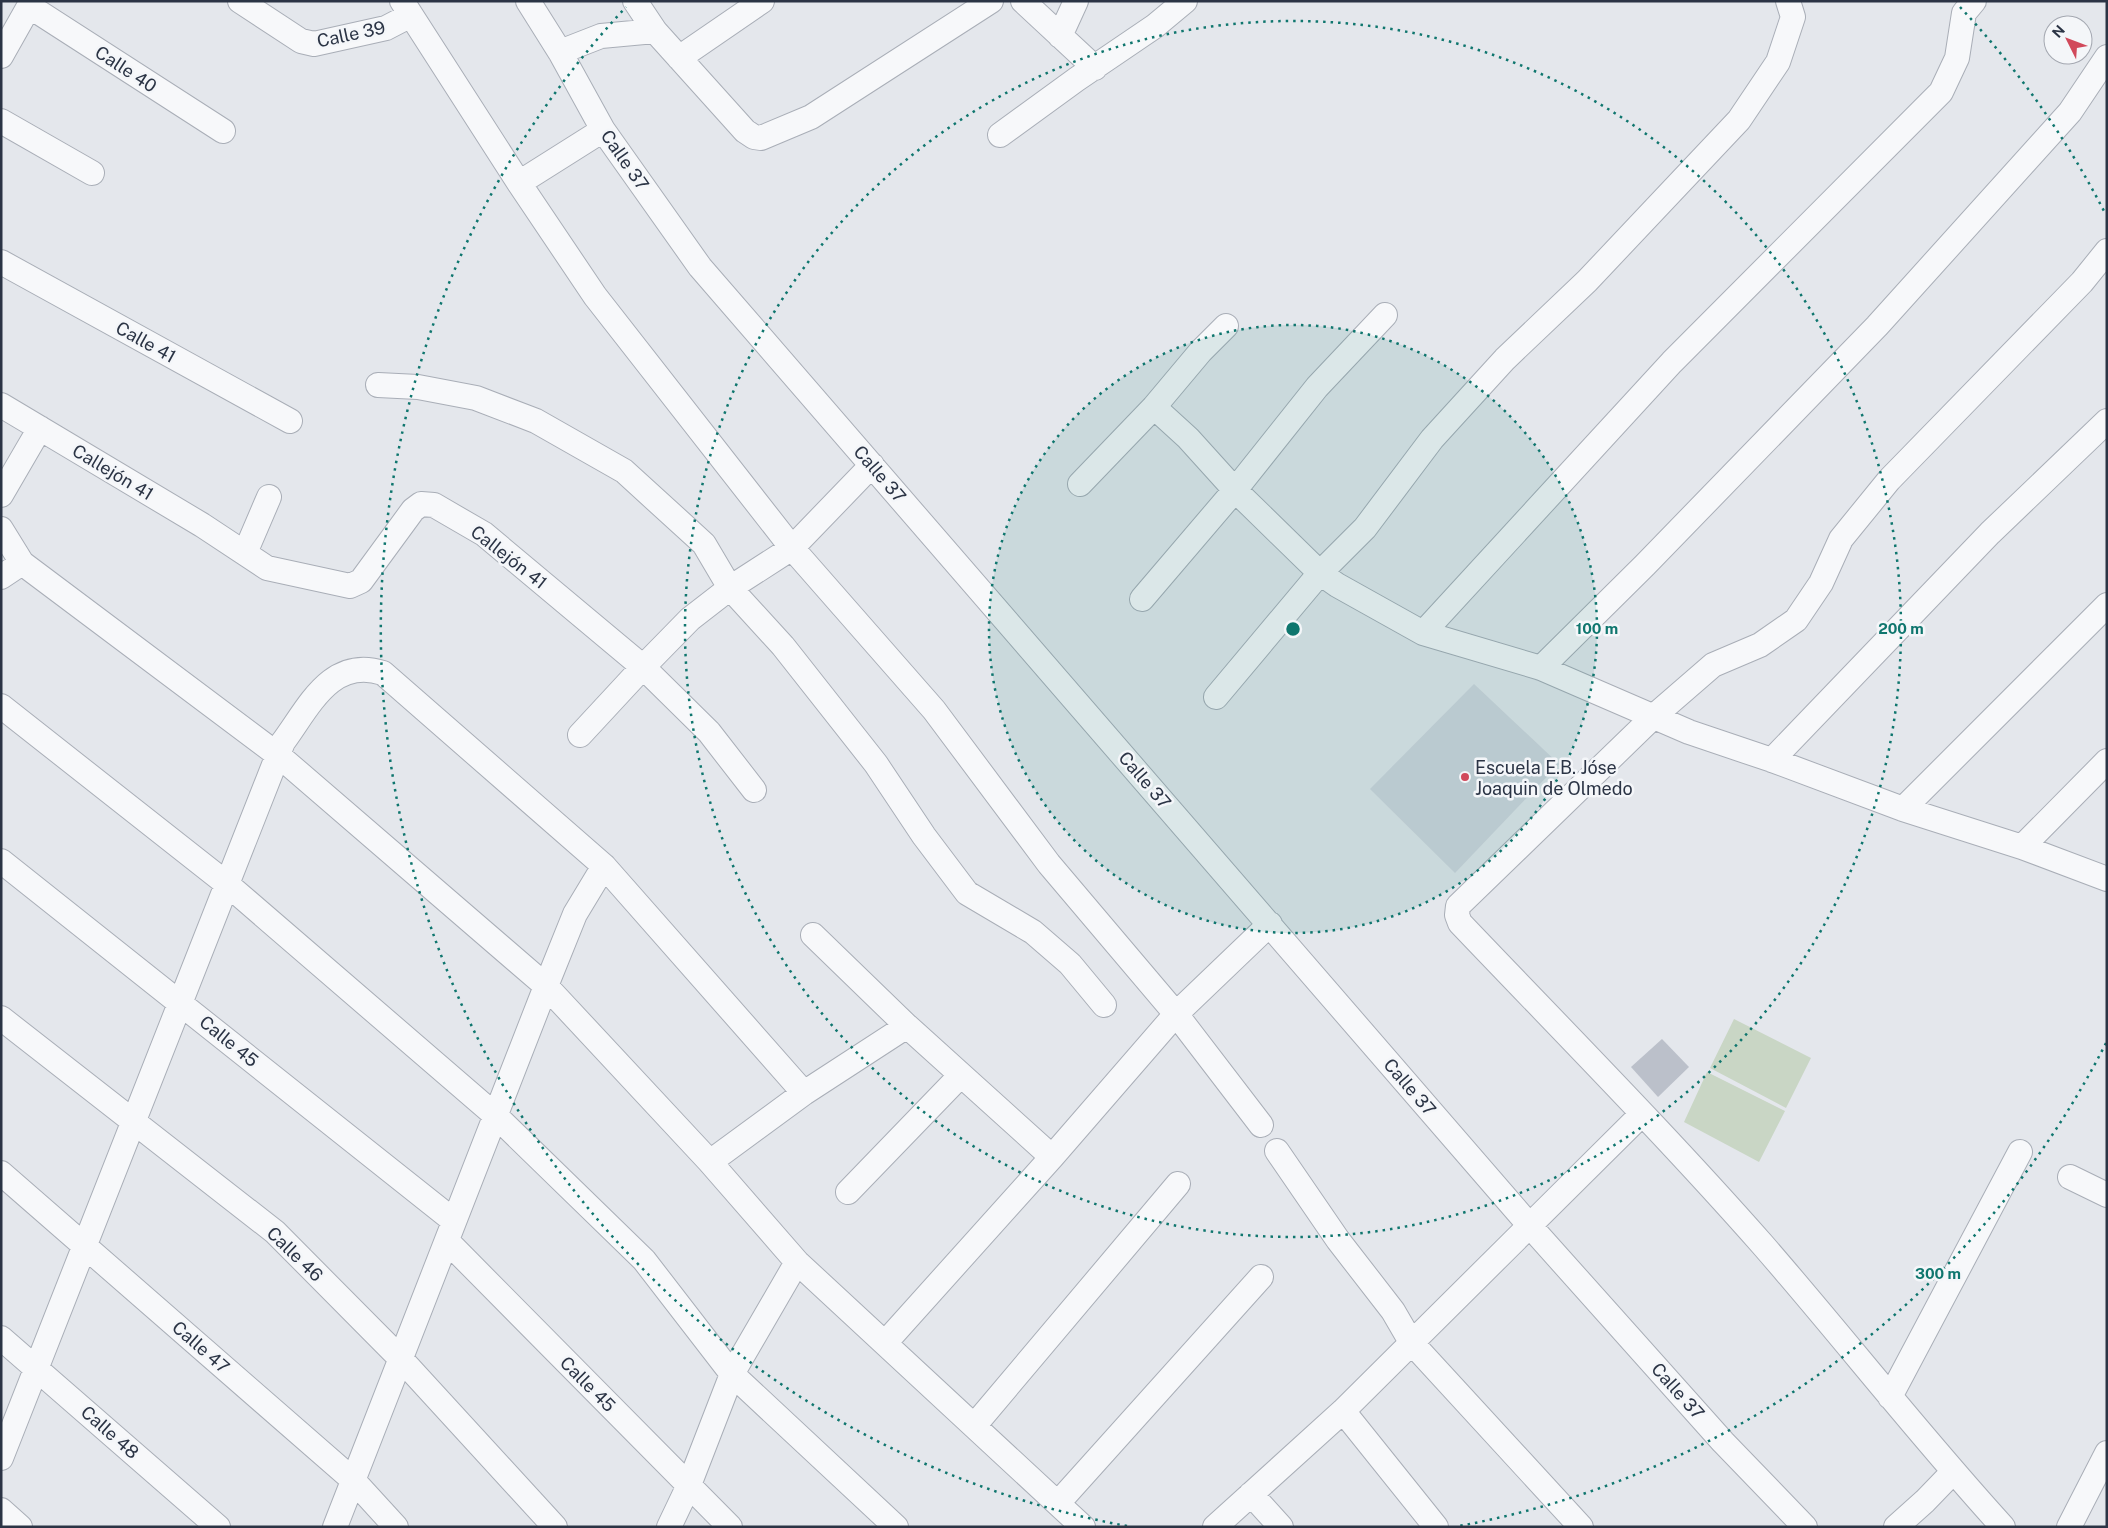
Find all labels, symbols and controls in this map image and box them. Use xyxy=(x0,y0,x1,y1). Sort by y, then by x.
north arrow xyxy=(2043,15,2093,65)
street label: Calle 39 xyxy=(315,17,387,51)
text: N xyxy=(2049,22,2068,41)
street label: Calle 40 xyxy=(91,41,161,97)
street label: Calle 37 xyxy=(597,126,653,194)
street label: Calle 41 xyxy=(112,317,180,367)
street label: Callejón 41 xyxy=(69,440,157,504)
street label: Calle 37 xyxy=(850,441,910,507)
street label: Callejón 41 xyxy=(467,521,551,593)
centre of rings xyxy=(1284,620,1302,638)
text: 100 m xyxy=(1576,620,1618,637)
text: 200 m xyxy=(1878,620,1924,637)
street label: Calle 37 xyxy=(1115,747,1175,813)
place label: Escuela E.B. Jóse Joaquin de Olmedo xyxy=(1475,757,1633,799)
marker: Escuela E.B. Jóse Joaquin de Olmedo xyxy=(1459,771,1471,783)
street label: Calle 45 xyxy=(195,1011,263,1071)
street label: Calle 37 xyxy=(1380,1054,1440,1120)
street label: Calle 46 xyxy=(263,1222,327,1286)
text: 300 m xyxy=(1915,1265,1961,1282)
street label: Calle 47 xyxy=(168,1316,234,1378)
street label: Calle 45 xyxy=(556,1352,620,1416)
street label: Calle 37 xyxy=(1647,1358,1709,1424)
street label: Calle 48 xyxy=(77,1401,143,1463)

